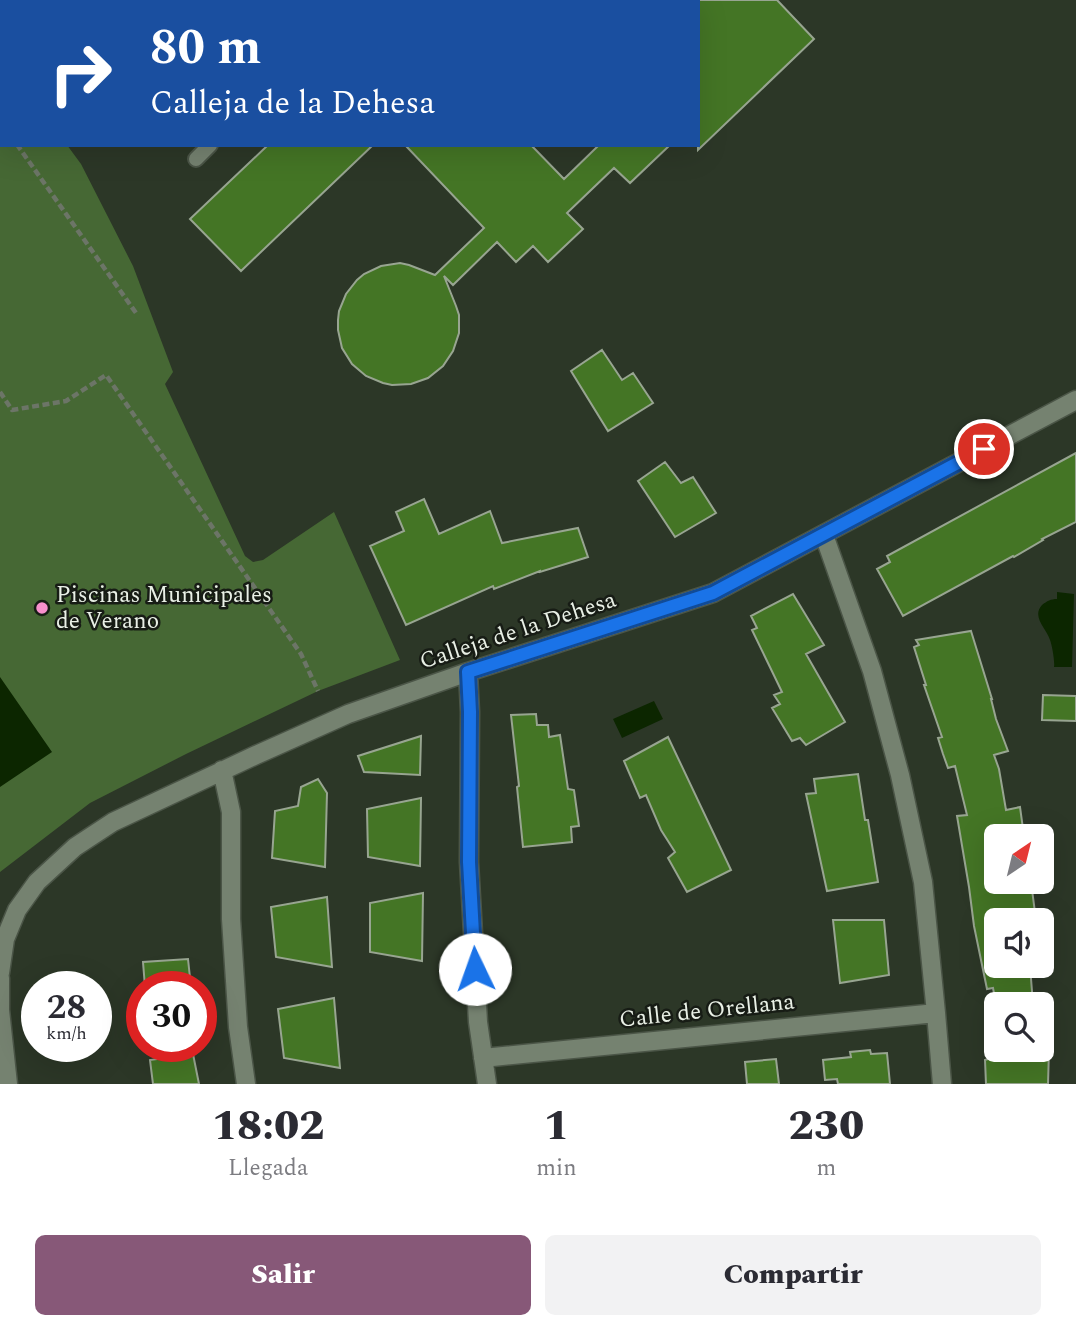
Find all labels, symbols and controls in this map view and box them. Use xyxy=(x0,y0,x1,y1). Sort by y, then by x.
text: 80 m xyxy=(150,11,261,86)
icon: right xyxy=(35,28,126,119)
text: Calleja de la Dehesa xyxy=(150,79,435,128)
pin xyxy=(954,419,1014,479)
icon: arrive xyxy=(965,430,1003,468)
place label: Piscinas Municipales de Verano xyxy=(56,578,272,639)
street label: Calleja de la Dehesa xyxy=(415,583,621,679)
marker: Piscinas Municipales de Verano xyxy=(34,600,50,616)
north arrow xyxy=(984,824,1054,894)
map controls xyxy=(984,824,1054,1062)
button: sound xyxy=(984,908,1054,978)
position arrow xyxy=(438,932,512,1006)
speed limit sign: 30 xyxy=(126,971,217,1062)
text: 28 xyxy=(47,981,86,1034)
street label: Calle de Orellana xyxy=(618,984,796,1038)
button: search xyxy=(984,992,1054,1062)
text: km/h xyxy=(46,1020,87,1047)
text: 18:02 xyxy=(212,1095,324,1158)
text: 1 xyxy=(544,1095,569,1158)
text: 230 xyxy=(788,1095,864,1158)
text: Llegada xyxy=(228,1151,308,1186)
text: min xyxy=(536,1151,577,1186)
text: m xyxy=(816,1151,836,1186)
button: Salir xyxy=(35,1235,531,1315)
button: Compartir xyxy=(545,1235,1041,1315)

